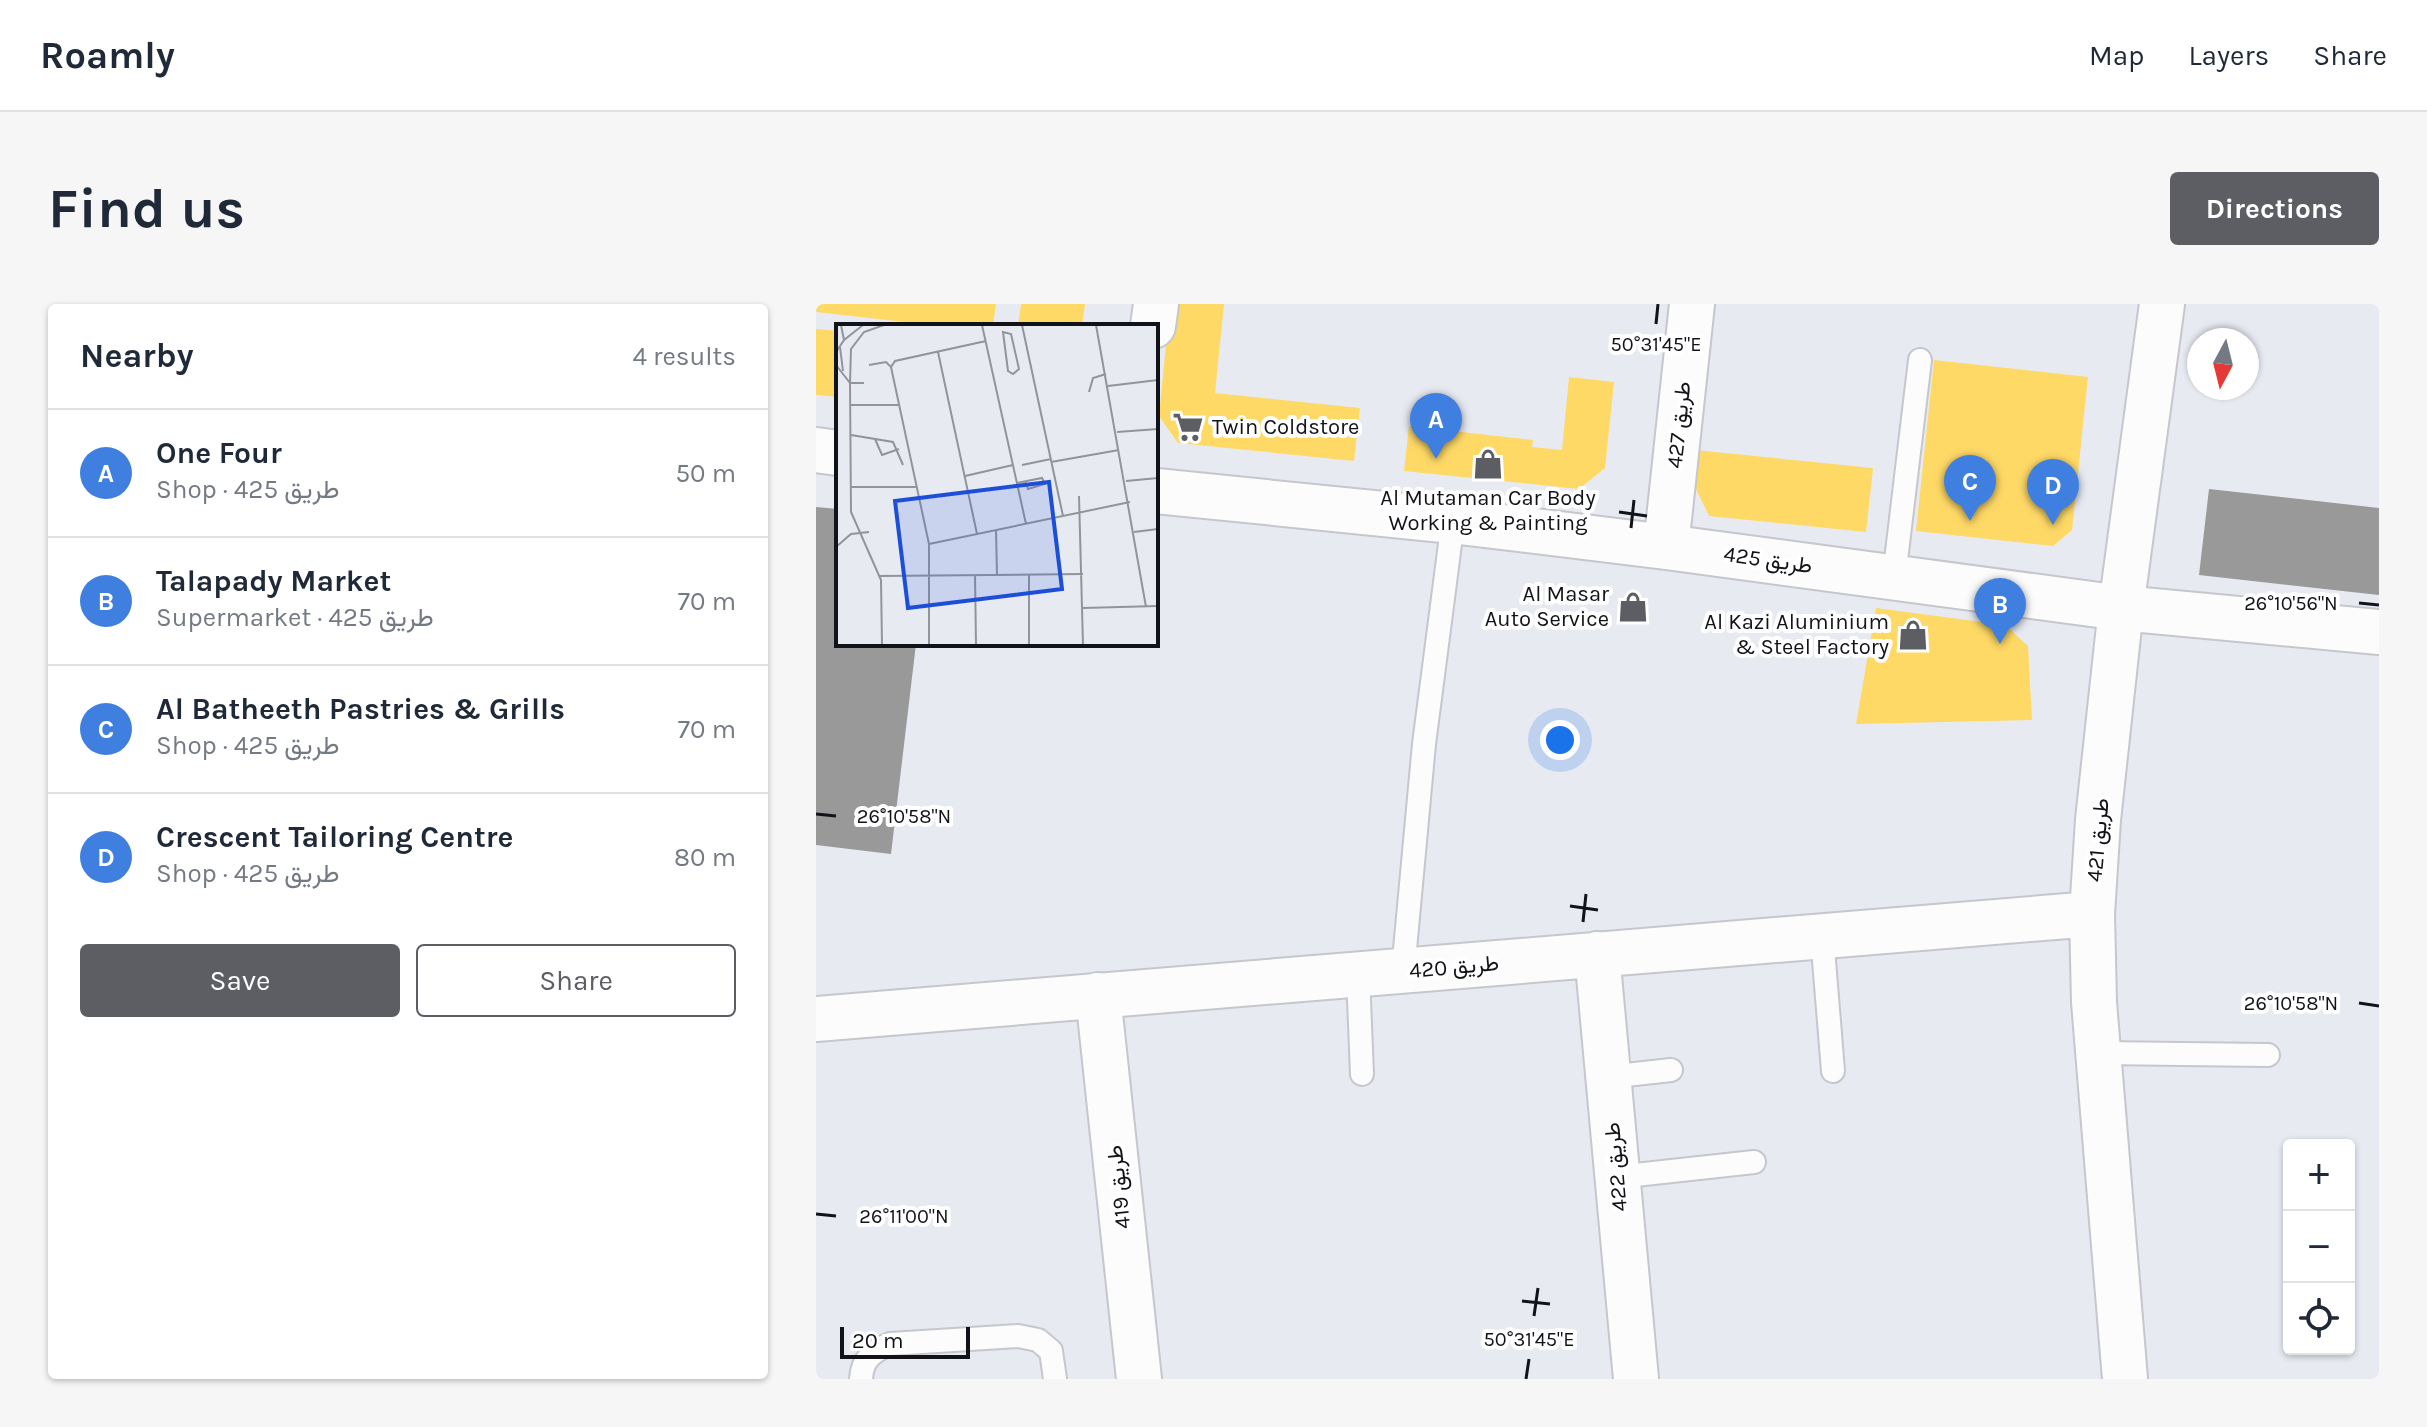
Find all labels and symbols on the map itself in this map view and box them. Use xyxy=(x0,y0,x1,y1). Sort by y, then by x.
inset map xyxy=(836,324,1158,646)
north arrow xyxy=(2187,328,2259,400)
text: 50°31'45"E xyxy=(1611,333,1701,356)
street label: طريق 427 xyxy=(1662,380,1696,470)
pin: A xyxy=(1410,393,1462,459)
supermarket icon: Twin Coldstore xyxy=(1171,410,1205,444)
place label: Twin Coldstore xyxy=(1212,414,1359,440)
shop icon: Al Mutaman Car Body Working & Painting xyxy=(1471,447,1505,481)
pin: C xyxy=(1944,455,1996,521)
pin: D xyxy=(2027,459,2079,525)
place label: Al Mutaman Car Body Working & Painting xyxy=(1380,485,1596,536)
street label: طريق 425 xyxy=(1722,541,1814,579)
pin: B xyxy=(1974,578,2026,644)
place label: Al Masar Auto Service xyxy=(1485,581,1609,632)
shop icon: Al Masar Auto Service xyxy=(1616,590,1650,624)
text: 26°10'56"N xyxy=(2244,592,2338,615)
place label: Al Kazi Aluminium & Steel Factory xyxy=(1704,609,1889,660)
shop icon: Al Kazi Aluminium & Steel Factory xyxy=(1896,618,1930,652)
your location xyxy=(1540,720,1580,760)
street label: طريق 421 xyxy=(2081,797,2115,883)
text: 26°10'58"N xyxy=(857,805,951,828)
street label: طريق 420 xyxy=(1408,950,1500,984)
text: 26°10'58"N xyxy=(2244,992,2338,1015)
street label: طريق 422 xyxy=(1599,1121,1633,1213)
street label: طريق 419 xyxy=(1102,1144,1136,1230)
text: 26°11'00"N xyxy=(859,1205,949,1228)
scale bar xyxy=(840,1323,970,1359)
text: 50°31'45"E xyxy=(1484,1328,1574,1351)

